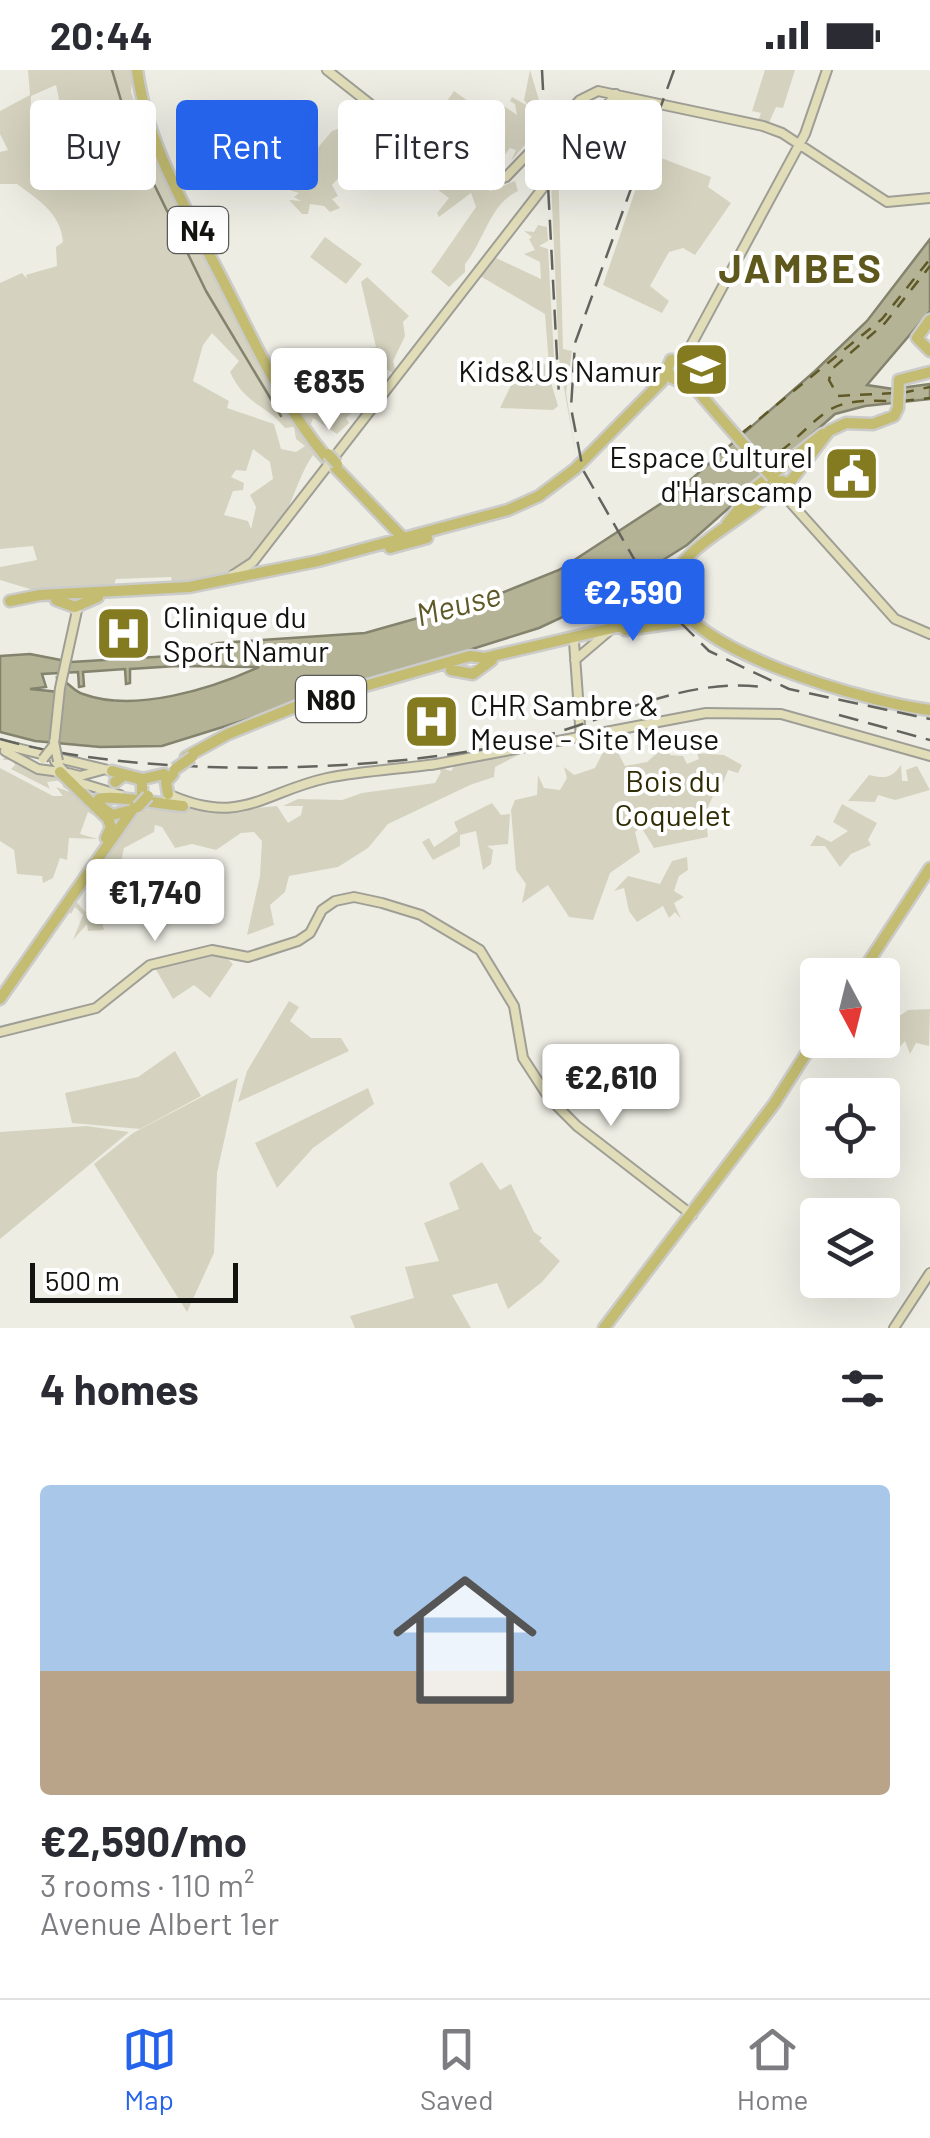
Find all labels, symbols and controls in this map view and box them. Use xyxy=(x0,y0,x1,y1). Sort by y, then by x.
text: 20:44 xyxy=(50,12,153,58)
chip: Buy xyxy=(30,100,156,190)
chip: Rent xyxy=(176,100,318,190)
chip: Filters xyxy=(338,100,505,190)
chip: New xyxy=(525,100,662,190)
road number: N4 xyxy=(168,207,228,253)
district label: JAMBES xyxy=(719,243,883,291)
school or university icon: Kids&Us Namur xyxy=(671,340,731,400)
pin: €835 xyxy=(270,348,388,433)
place label: Kids&Us Namur xyxy=(458,352,662,388)
text: €835 xyxy=(293,361,365,399)
place label: Espace Culturel d'Harscamp xyxy=(609,438,813,508)
public building icon: Espace Culturel d'Harscamp xyxy=(822,443,882,503)
pin: €2,590 xyxy=(552,559,714,644)
text: €2,590 xyxy=(583,572,683,610)
water label: Meuse xyxy=(411,573,505,633)
place label: Clinique du Sport Namur xyxy=(163,598,329,668)
hospital icon: Clinique du Sport Namur xyxy=(94,603,154,663)
road number: N80 xyxy=(296,676,366,722)
place label: CHR Sambre & Meuse - Site Meuse xyxy=(470,686,719,756)
hospital icon: CHR Sambre & Meuse - Site Meuse xyxy=(401,691,461,751)
park label: Bois du Coquelet xyxy=(615,762,731,832)
pin: €1,740 xyxy=(74,859,236,944)
text: €1,740 xyxy=(108,872,202,910)
north arrow xyxy=(800,958,900,1058)
map controls xyxy=(800,958,900,1298)
pin: €2,610 xyxy=(530,1044,692,1129)
text: €2,610 xyxy=(564,1057,658,1095)
button: locate xyxy=(800,1078,900,1178)
button: layers xyxy=(800,1198,900,1298)
scale bar xyxy=(30,1258,238,1302)
text: 500 m xyxy=(45,1263,120,1297)
icon: filters xyxy=(835,1361,890,1416)
text: 4 homes xyxy=(40,1363,199,1413)
icon: home xyxy=(375,1550,555,1730)
text: €2,590/mo xyxy=(40,1815,247,1865)
text: 3 rooms · 110 m² xyxy=(40,1865,255,1903)
text: Avenue Albert 1er xyxy=(40,1903,279,1941)
tab: Map xyxy=(122,2022,177,2116)
tab: Saved xyxy=(420,2022,494,2116)
tab: Home xyxy=(737,2022,808,2116)

